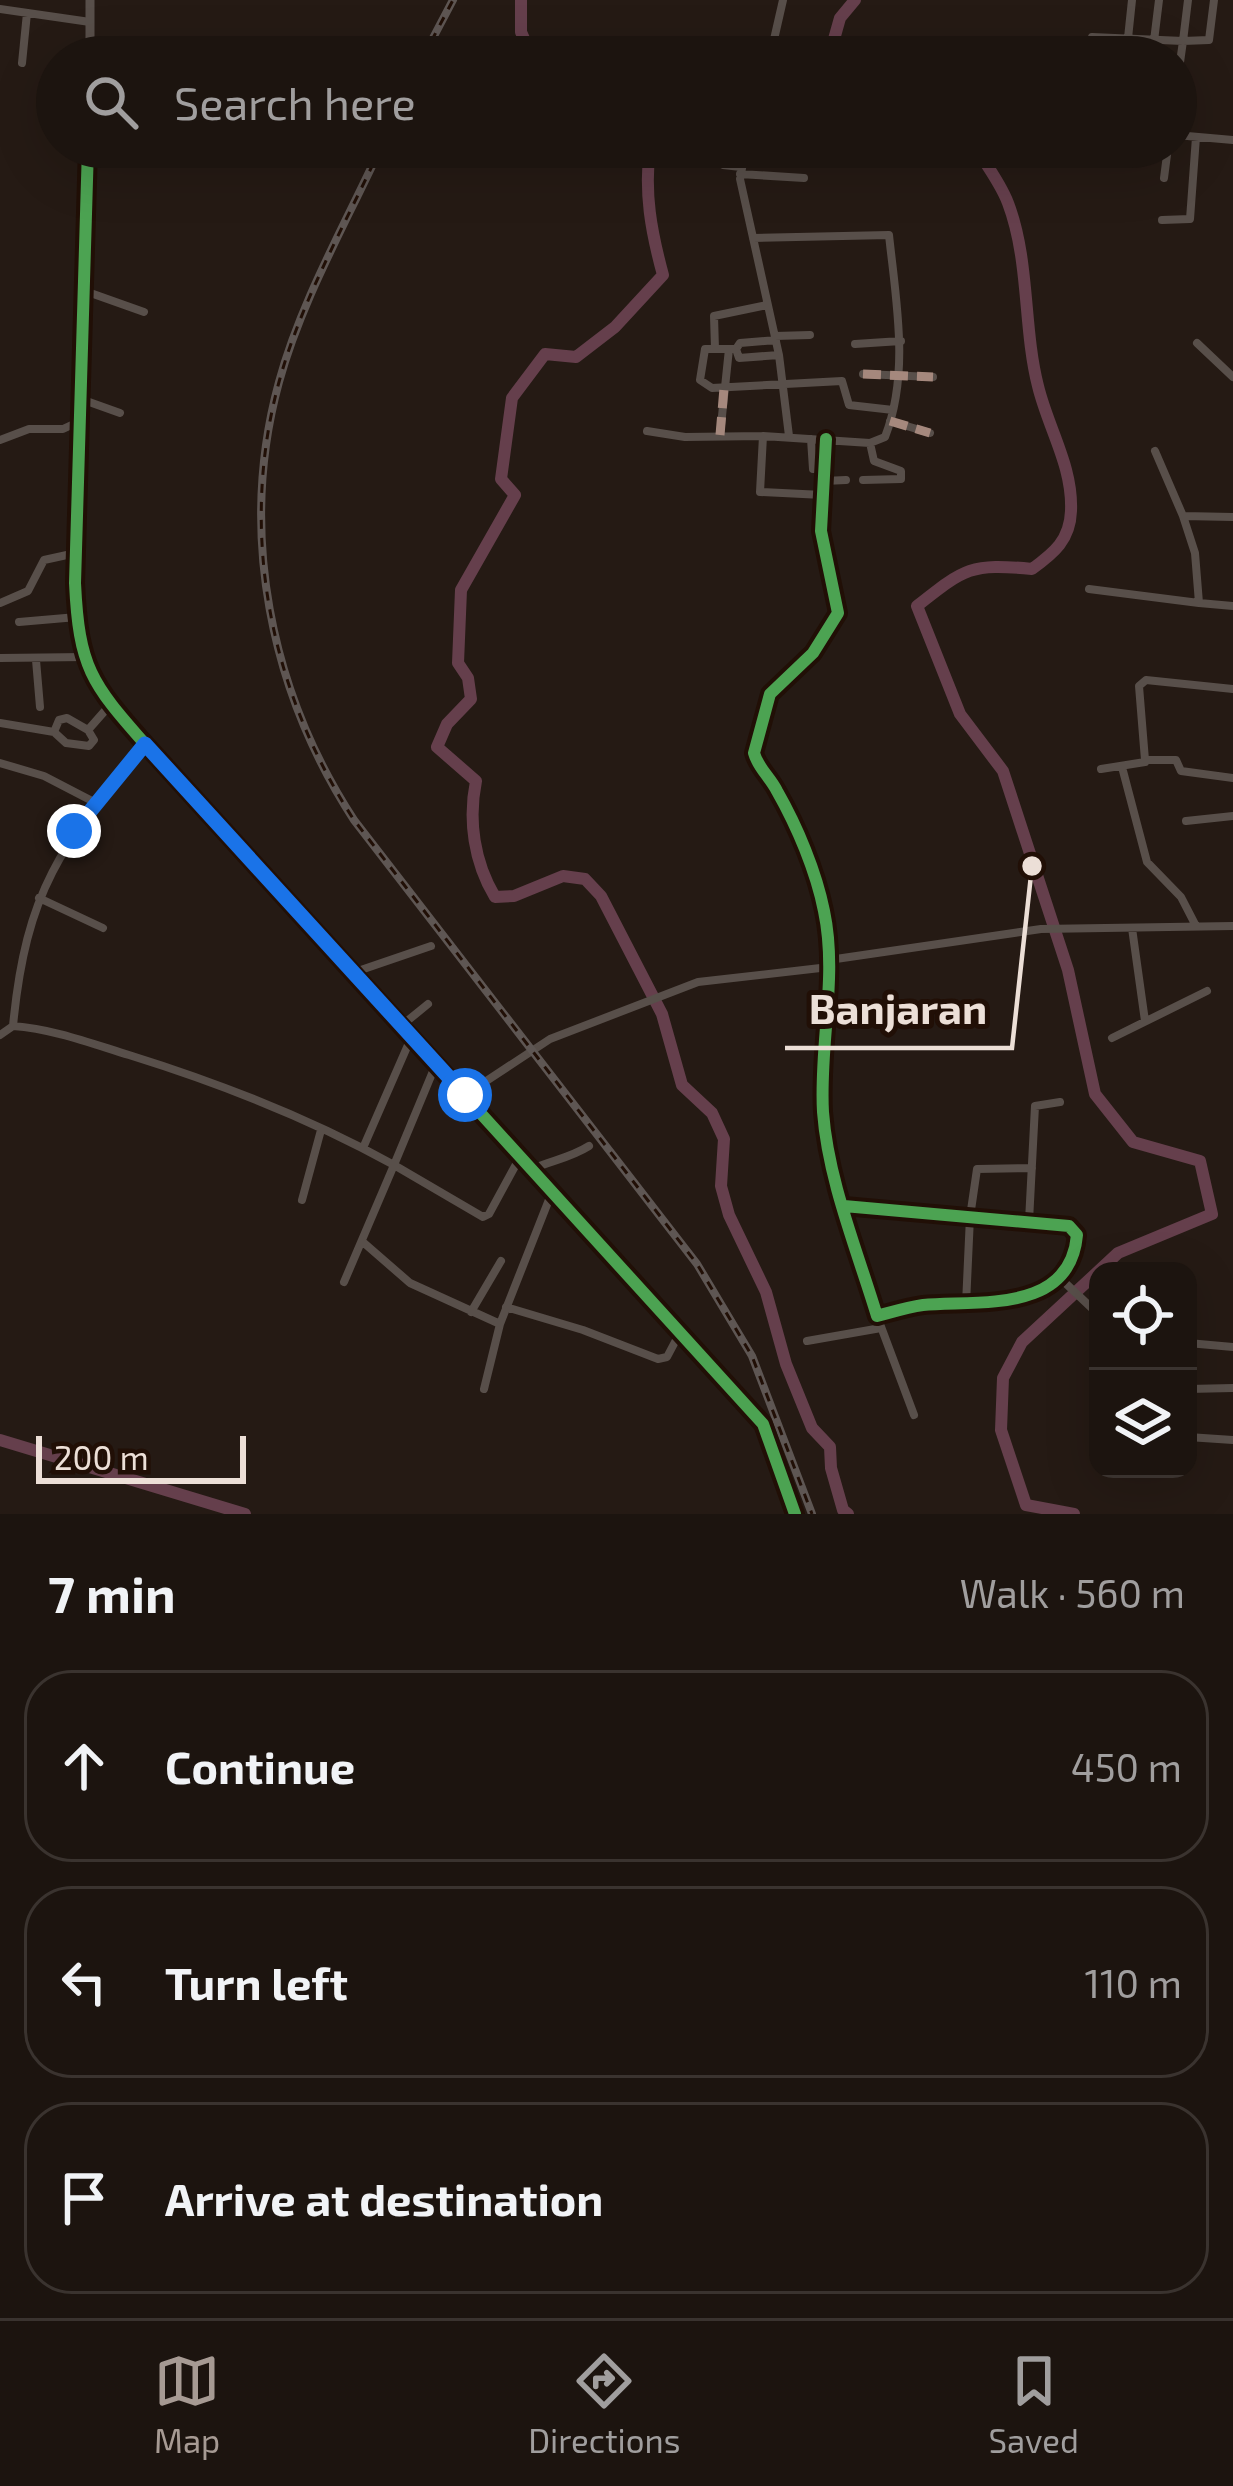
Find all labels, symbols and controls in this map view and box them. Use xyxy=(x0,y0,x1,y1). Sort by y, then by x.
search box xyxy=(36,36,1197,168)
icon: search xyxy=(78,69,144,135)
text: Search here xyxy=(174,75,416,129)
route end xyxy=(47,804,101,858)
callout: Banjaran xyxy=(785,970,1012,1048)
text: Banjaran xyxy=(809,982,987,1033)
route start xyxy=(438,1068,492,1122)
map controls xyxy=(1089,1262,1197,1478)
button: locate xyxy=(1089,1262,1197,1370)
button: layers xyxy=(1089,1370,1197,1478)
scale bar xyxy=(36,1430,246,1483)
text: 200 m xyxy=(54,1437,149,1477)
text: 7 min xyxy=(48,1562,176,1623)
text: Walk · 560 m xyxy=(960,1569,1185,1616)
icon: ahead xyxy=(51,1733,117,1799)
text: Continue xyxy=(165,1739,355,1793)
text: 450 m xyxy=(1071,1743,1182,1790)
icon: left xyxy=(51,1949,117,2015)
text: Turn left xyxy=(165,1955,348,2009)
text: 110 m xyxy=(1085,1959,1182,2006)
icon: arrive xyxy=(51,2165,117,2231)
text: Arrive at destination xyxy=(165,2171,603,2225)
tab: Map xyxy=(154,2348,220,2460)
tab: Directions xyxy=(528,2348,680,2460)
tab: Saved xyxy=(988,2348,1079,2460)

